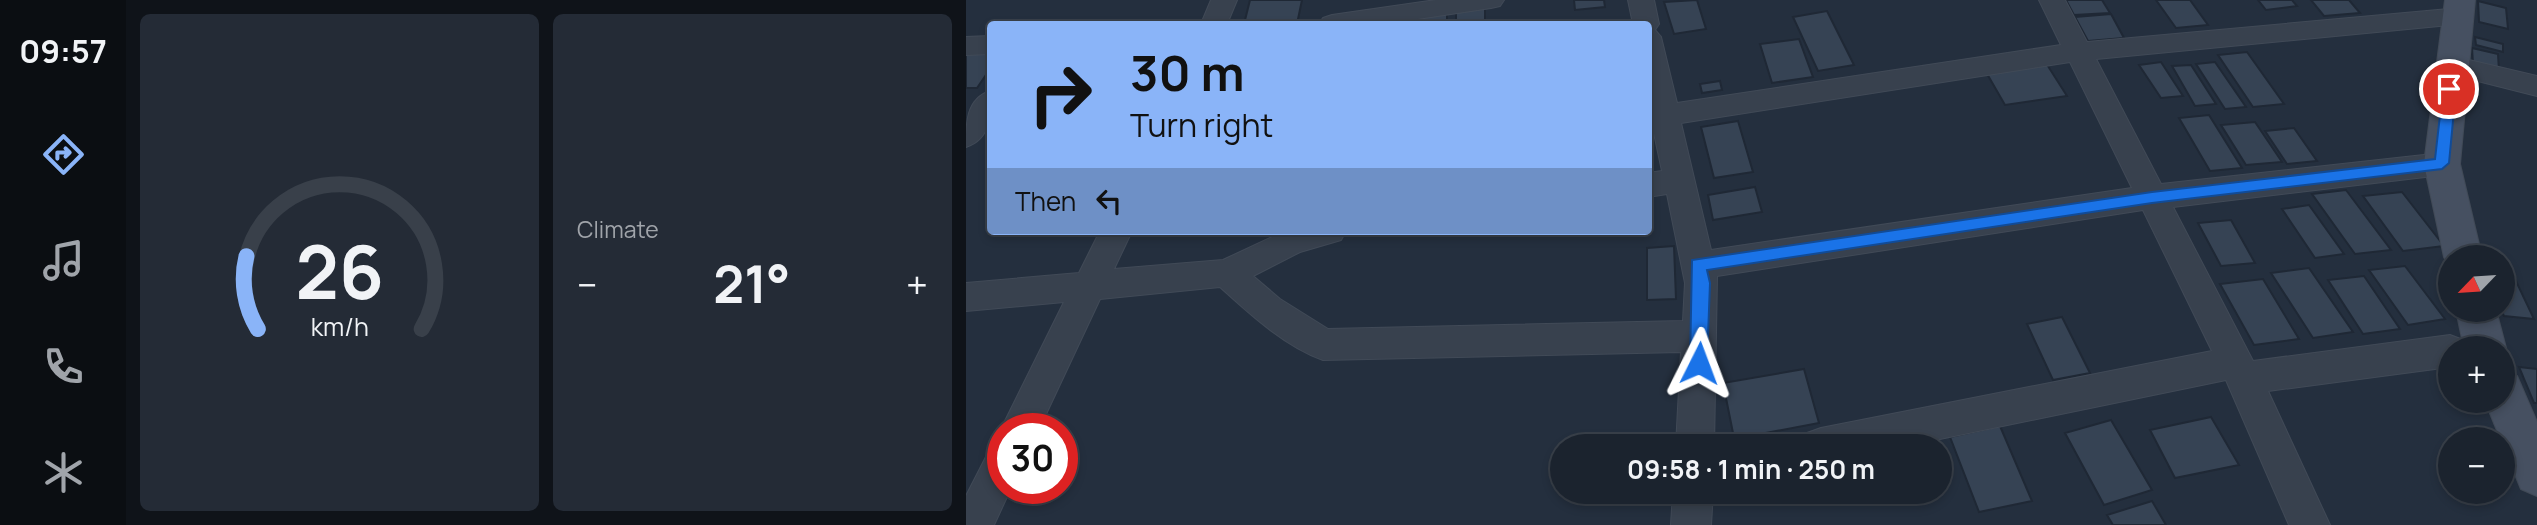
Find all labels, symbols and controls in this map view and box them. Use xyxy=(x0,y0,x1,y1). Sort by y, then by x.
text: 09:57 xyxy=(19,29,107,73)
text: 30 m xyxy=(1130,39,1245,106)
icon: right xyxy=(1015,49,1106,140)
pin xyxy=(2419,59,2479,119)
icon: arrive xyxy=(2430,70,2468,108)
text: Turn right xyxy=(1130,103,1273,147)
icon: directions xyxy=(39,130,88,179)
icon: left xyxy=(1090,182,1128,220)
text: Then xyxy=(1015,183,1076,219)
text: Climate xyxy=(577,213,659,245)
text: 26 xyxy=(295,221,384,321)
icon: music xyxy=(39,236,88,285)
north arrow xyxy=(2438,245,2515,322)
map controls xyxy=(2438,245,2515,504)
text: 21° xyxy=(713,248,790,319)
text: − xyxy=(577,258,598,310)
text: + xyxy=(906,258,928,310)
text: km/h xyxy=(310,308,369,343)
position arrow xyxy=(1662,326,1736,400)
button: + xyxy=(2438,336,2515,413)
icon: phone xyxy=(39,342,88,391)
speed limit sign: 30 xyxy=(987,413,1078,504)
button: − xyxy=(2438,427,2515,504)
icon: climate xyxy=(39,448,88,497)
text: 09:58 · 1 min · 250 m xyxy=(1627,451,1875,487)

